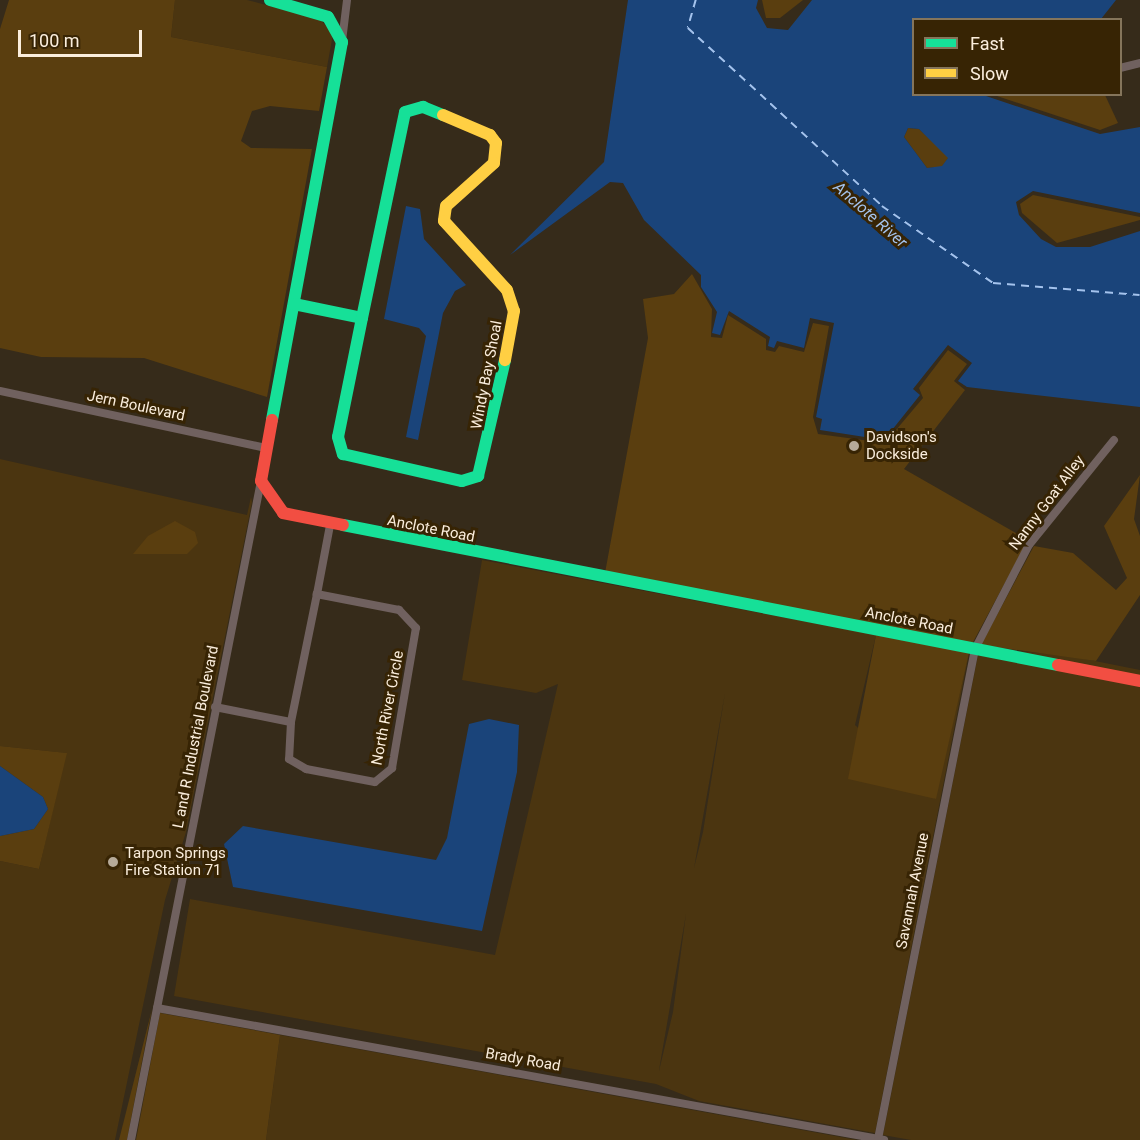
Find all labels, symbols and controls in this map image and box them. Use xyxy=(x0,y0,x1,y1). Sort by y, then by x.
scale bar xyxy=(21,18,146,56)
legend xyxy=(912,18,1122,96)
text: 100 m xyxy=(29,30,80,51)
text: Fast xyxy=(970,33,1005,54)
text: Slow xyxy=(970,63,1009,84)
water label: Anclote River xyxy=(829,178,911,252)
street label: Windy Bay Shoal xyxy=(468,319,506,431)
street label: Jern Boulevard xyxy=(85,387,187,425)
place label: Davidson's Dockside xyxy=(866,428,937,463)
marker: Davidson's Dockside xyxy=(847,439,861,453)
street label: Nanny Goat Alley xyxy=(1006,452,1088,554)
street label: Anclote Road xyxy=(386,512,476,546)
street label: Anclote Road xyxy=(864,604,954,638)
street label: L and R Industrial Boulevard xyxy=(169,644,223,830)
street label: North River Circle xyxy=(368,649,408,767)
street label: Savannah Avenue xyxy=(893,831,933,951)
place label: Tarpon Springs Fire Station 71 xyxy=(125,844,226,879)
marker: Tarpon Springs Fire Station 71 xyxy=(106,855,120,869)
street label: Brady Road xyxy=(484,1045,562,1075)

